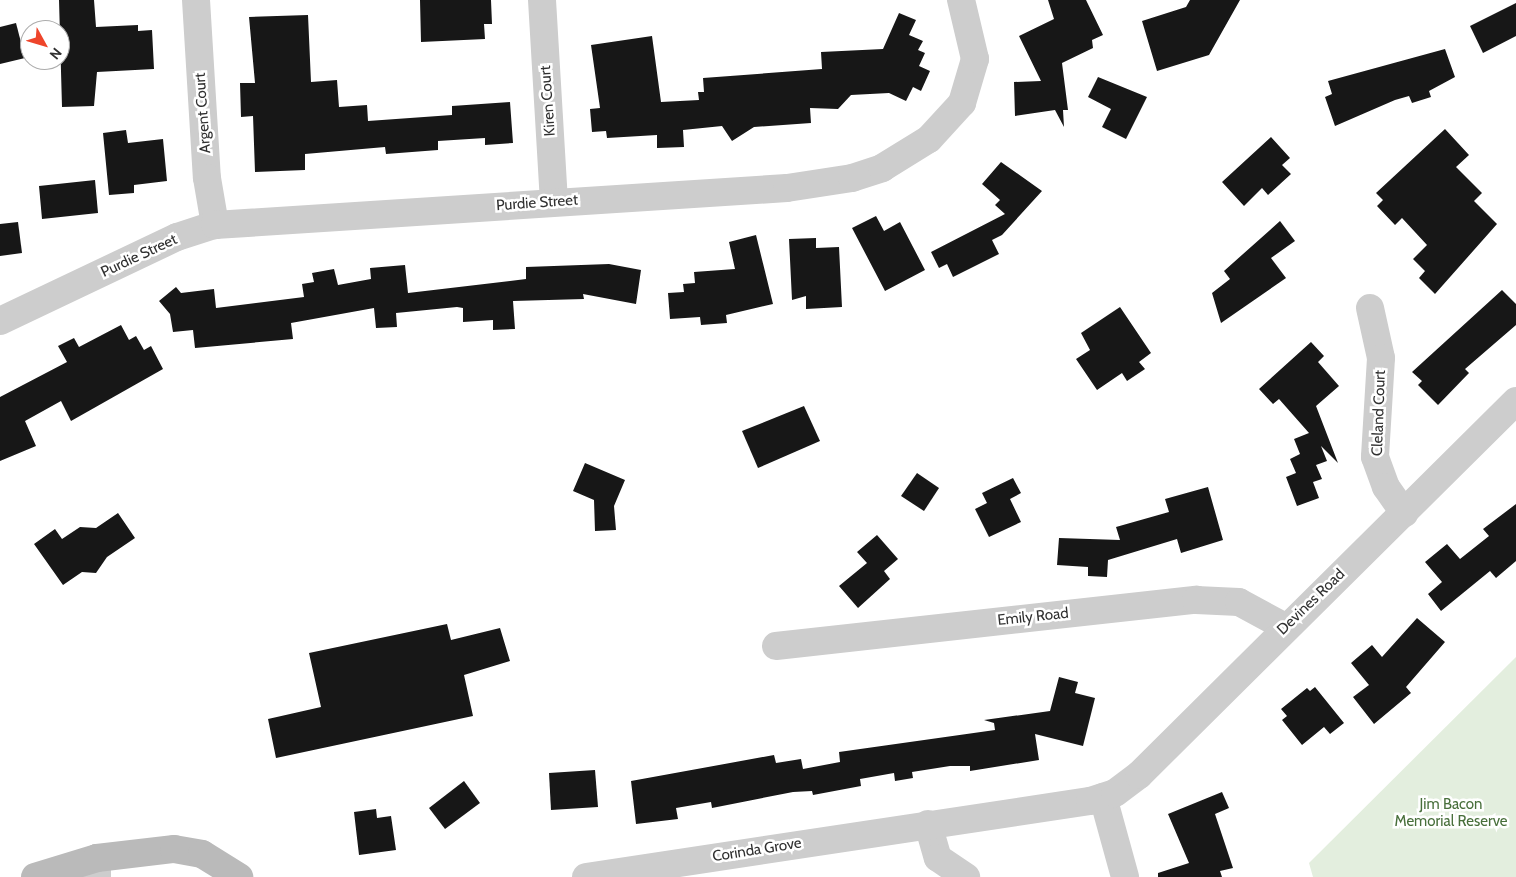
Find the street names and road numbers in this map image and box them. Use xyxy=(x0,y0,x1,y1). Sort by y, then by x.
street label: Kiren Court xyxy=(537,65,559,137)
street label: Argent Court xyxy=(191,72,215,154)
street label: Purdie Street xyxy=(495,191,579,215)
street label: Purdie Street xyxy=(98,231,180,281)
street label: Cleland Court xyxy=(1369,370,1389,456)
street label: Devines Road xyxy=(1273,565,1349,639)
street label: Emily Road xyxy=(997,604,1069,630)
street label: Corinda Grove xyxy=(711,834,803,866)

